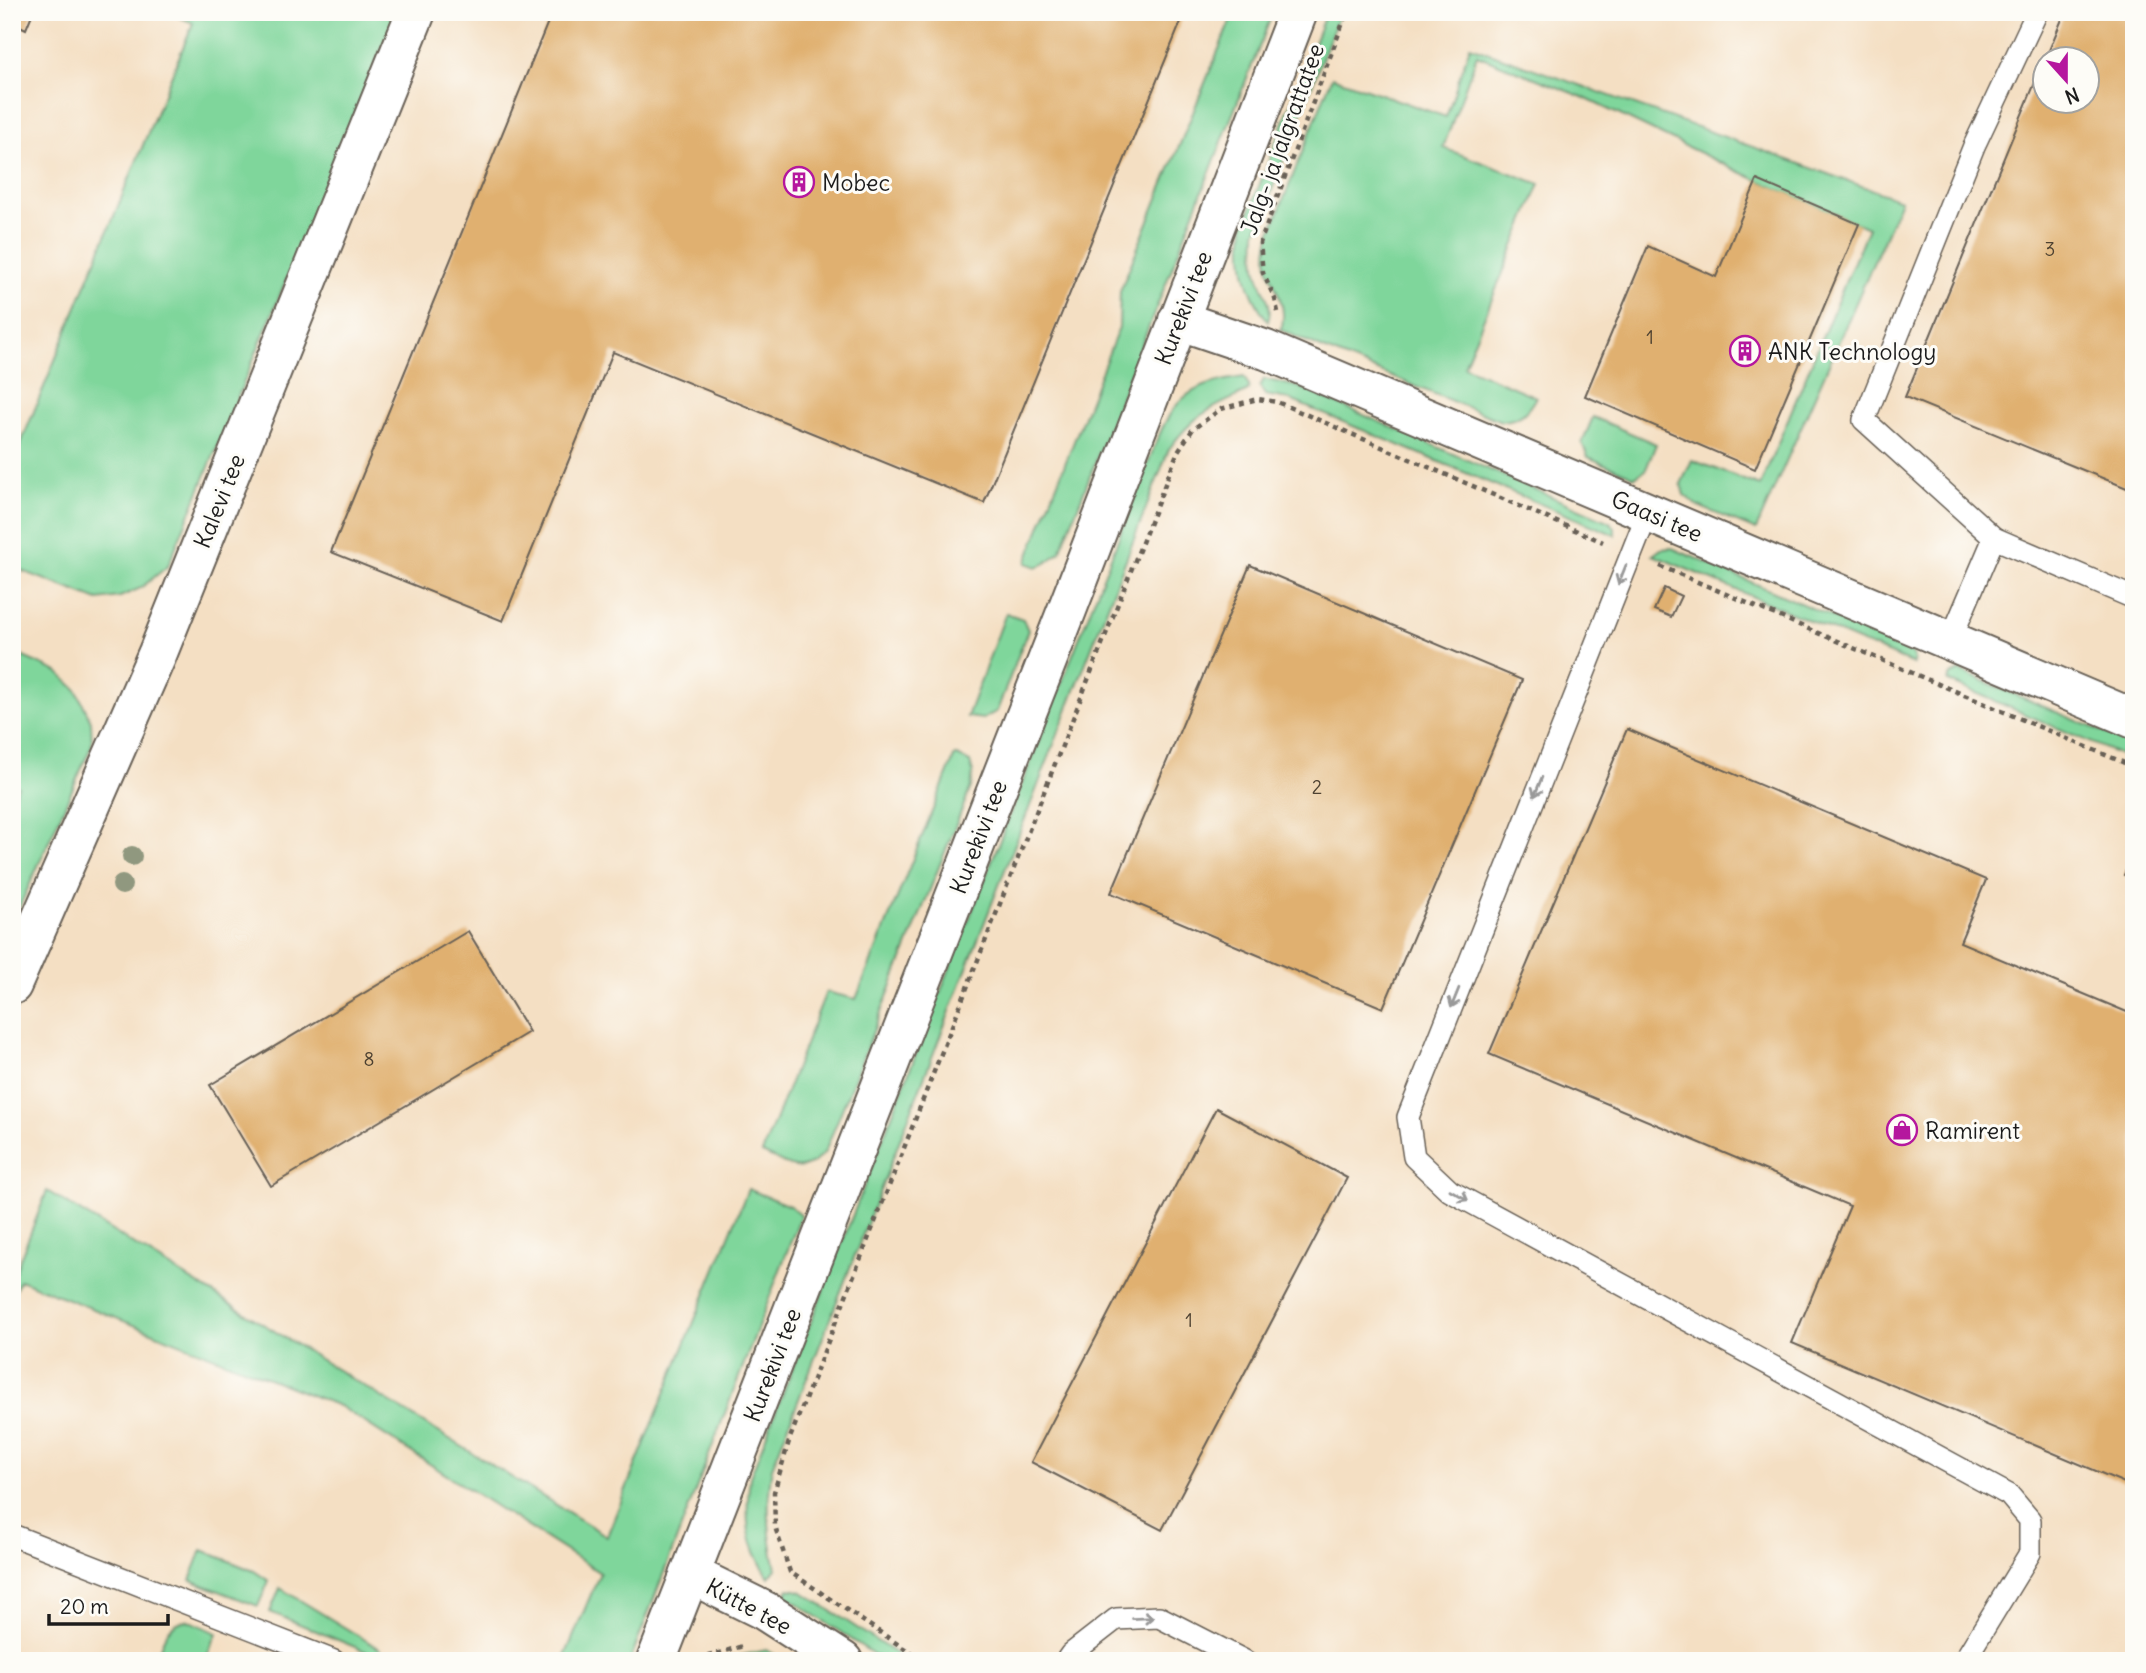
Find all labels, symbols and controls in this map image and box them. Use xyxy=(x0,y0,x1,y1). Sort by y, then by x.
street label: Jalg- ja jalgrattatee xyxy=(1234,40,1330,238)
north arrow xyxy=(2030,46,2100,116)
text: N xyxy=(2062,82,2083,109)
building icon: Mobec xyxy=(782,165,816,199)
place label: Mobec xyxy=(822,168,890,197)
house number: 3 xyxy=(2045,237,2055,261)
street label: Kurekivi tee xyxy=(1148,247,1218,369)
house number: 1 xyxy=(1646,325,1654,349)
building icon: ANK Technology xyxy=(1728,334,1762,368)
place label: ANK Technology xyxy=(1768,337,1936,366)
street label: Kalevi tee xyxy=(187,450,251,552)
street label: Gaasi tee xyxy=(1607,484,1707,548)
one-way arrow xyxy=(1615,564,1628,586)
house number: 2 xyxy=(1312,775,1322,799)
street label: Kurekivi tee xyxy=(943,776,1013,898)
one-way arrow xyxy=(1531,776,1544,797)
one-way arrow xyxy=(1447,987,1460,1009)
house number: 8 xyxy=(364,1047,374,1071)
shop icon: Ramirent xyxy=(1885,1113,1919,1147)
place label: Ramirent xyxy=(1925,1116,2020,1145)
one-way arrow xyxy=(1449,1189,1469,1203)
street label: Kurekivi tee xyxy=(737,1304,807,1426)
house number: 1 xyxy=(1185,1308,1193,1332)
street label: Kütte tee xyxy=(701,1571,797,1641)
scale bar xyxy=(49,1582,168,1626)
text: 20 m xyxy=(60,1593,109,1620)
one-way arrow xyxy=(1131,1611,1154,1624)

